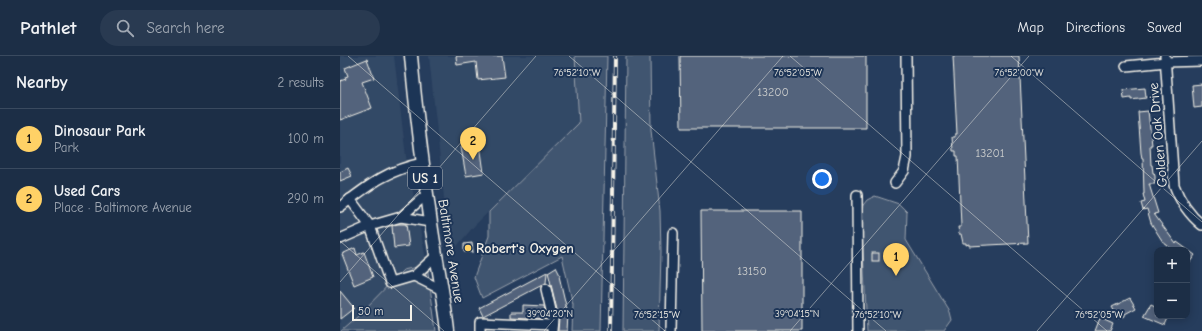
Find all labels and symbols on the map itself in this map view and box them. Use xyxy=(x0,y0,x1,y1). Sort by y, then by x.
text: 76°52'10"W xyxy=(554,67,601,79)
text: 76°52'05"W xyxy=(774,67,822,79)
text: 76°52'00"W xyxy=(995,67,1044,79)
street label: Golden Oak Drive xyxy=(1145,82,1171,188)
house number: 13200 xyxy=(757,85,789,99)
pin: 2 xyxy=(460,127,486,160)
house number: 13201 xyxy=(975,146,1005,160)
road number: US 1 xyxy=(408,167,442,189)
your location xyxy=(812,169,832,189)
street label: Baltimore Avenue xyxy=(434,198,468,304)
place label: Robert's Oxygen xyxy=(476,240,574,257)
marker: Robert's Oxygen xyxy=(463,243,473,253)
pin: 1 xyxy=(883,243,909,276)
house number: 13150 xyxy=(737,264,767,278)
scale bar xyxy=(352,303,412,322)
text: 39°04'20"N xyxy=(527,308,573,320)
text: 39°04'15"N xyxy=(775,308,819,320)
text: 76°52'15"W xyxy=(634,309,680,321)
text: 76°52'10"W xyxy=(855,309,902,321)
text: 76°52'05"W xyxy=(1075,309,1123,321)

